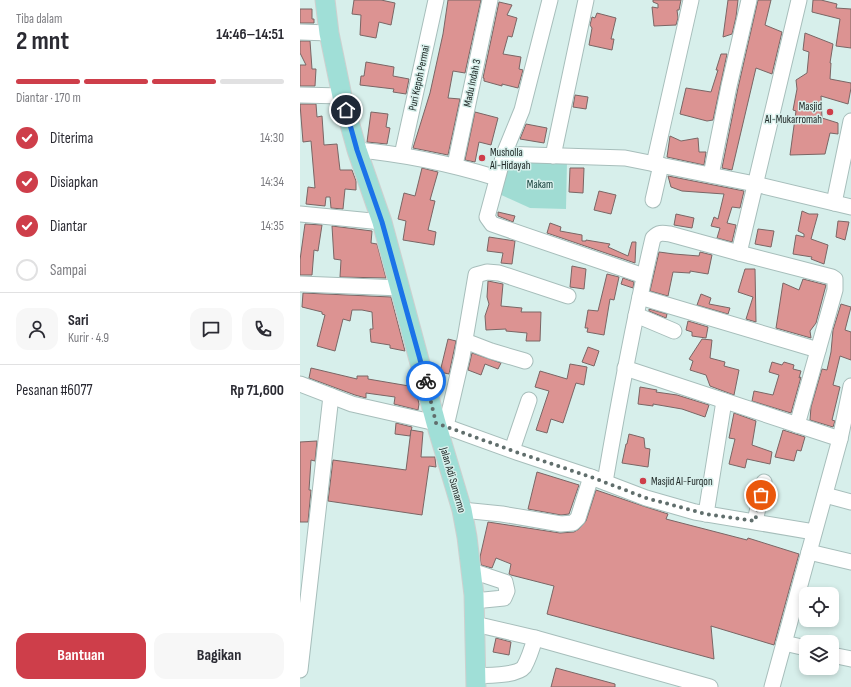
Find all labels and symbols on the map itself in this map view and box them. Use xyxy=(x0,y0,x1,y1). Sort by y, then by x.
street label: Puri Kepoh Permai xyxy=(406,44,432,112)
street label: Madu Indah 3 xyxy=(461,58,483,108)
pin xyxy=(329,93,363,127)
place label: Masjid Al-Mukarromah xyxy=(764,100,822,126)
marker: Masjid Al-Mukarromah xyxy=(825,107,835,117)
place label: Musholla Al-Hidayah xyxy=(489,146,531,172)
marker: Musholla Al-Hidayah xyxy=(477,153,487,163)
park label: Makam xyxy=(527,178,553,191)
courier xyxy=(406,361,446,401)
street label: Jalan Adi Sumarmo xyxy=(437,445,469,515)
place label: Masjid Al-Furqon xyxy=(651,475,713,488)
marker: Masjid Al-Furqon xyxy=(638,476,648,486)
pin xyxy=(744,478,778,512)

